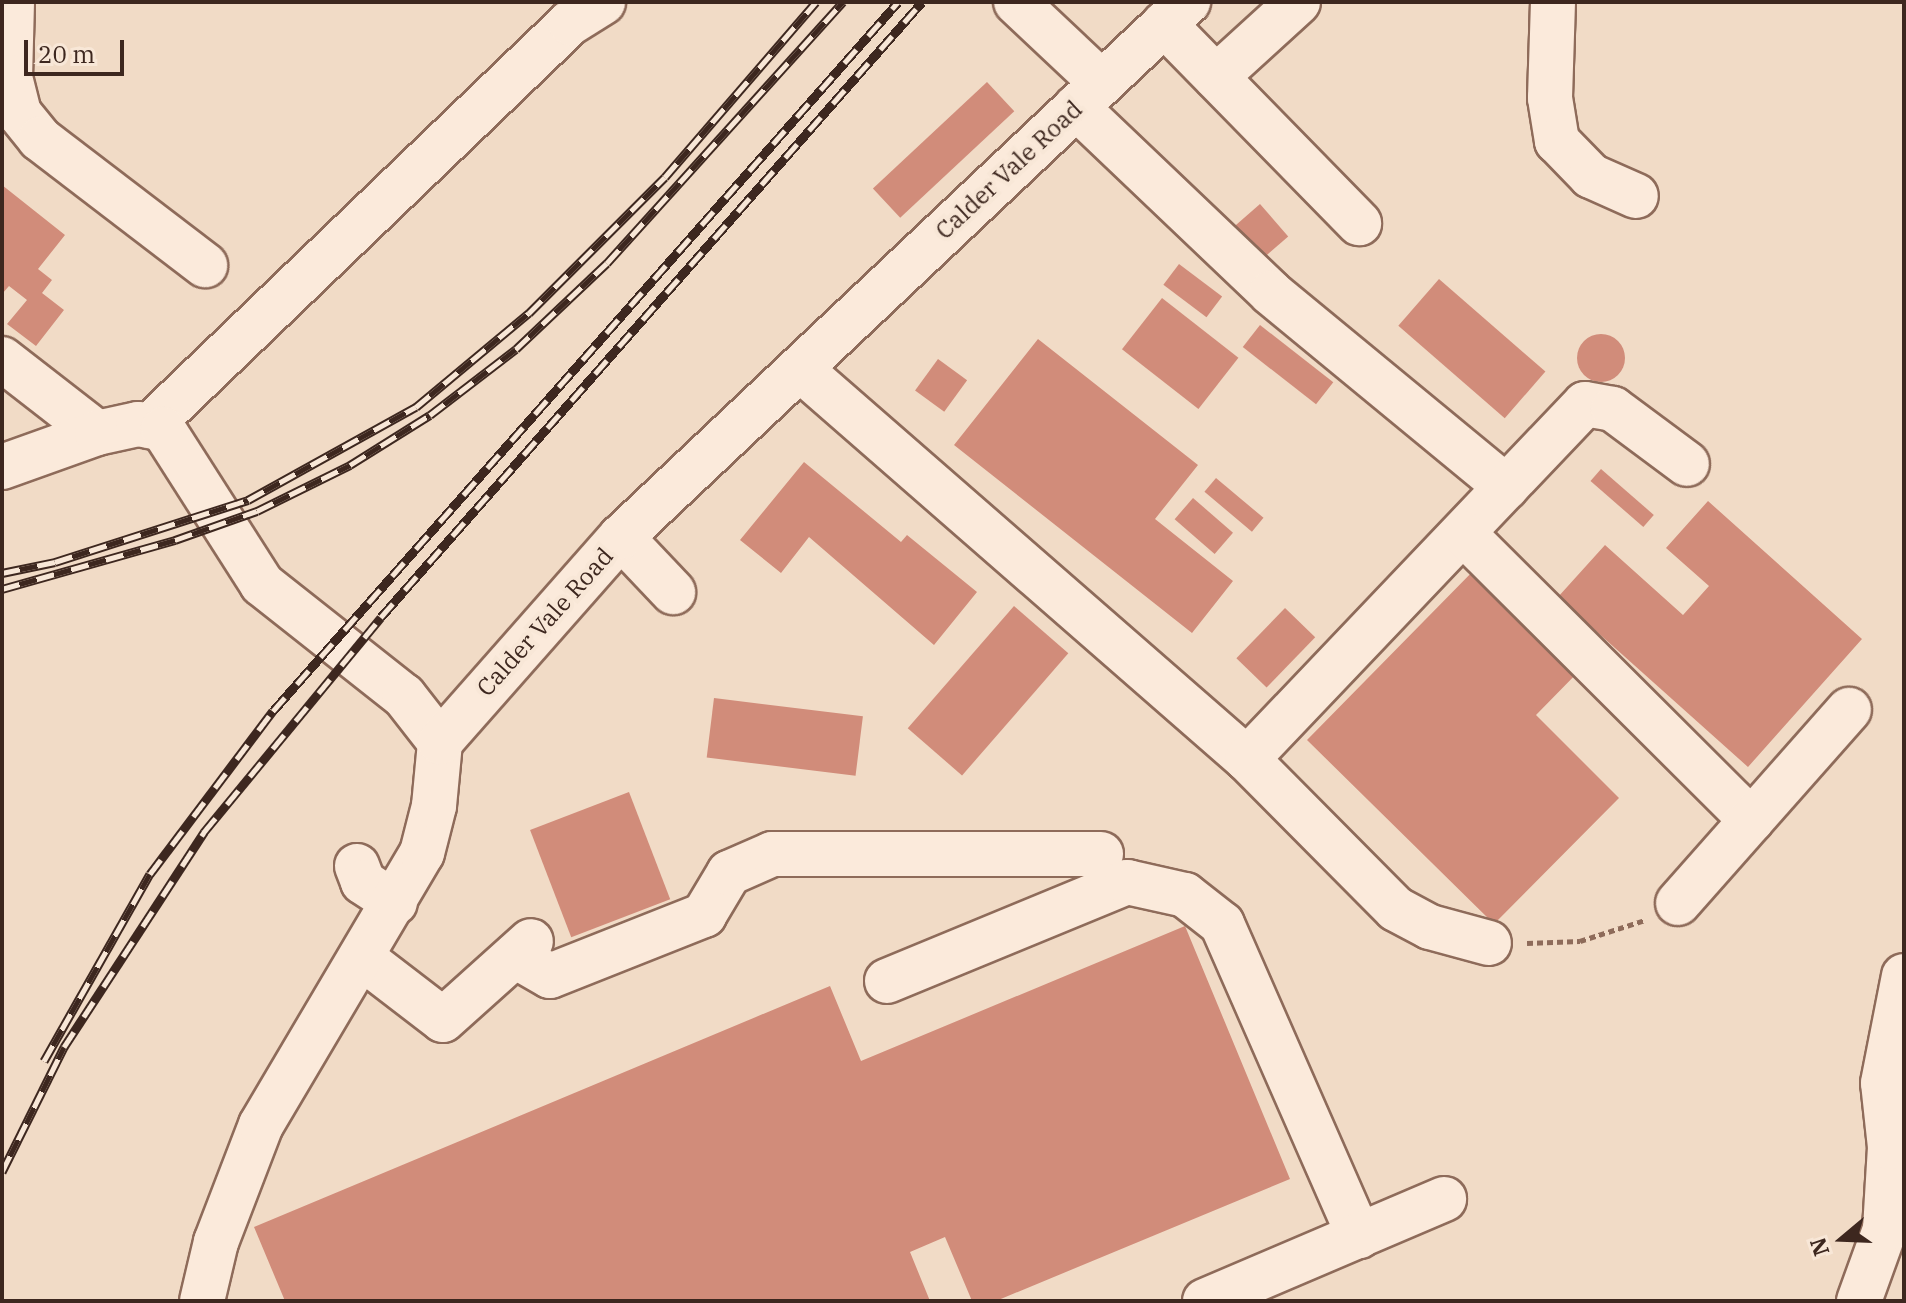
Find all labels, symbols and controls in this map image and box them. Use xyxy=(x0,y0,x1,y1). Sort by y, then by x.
scale bar xyxy=(28,24,128,74)
text: 20 m xyxy=(38,38,95,70)
street label: Calder Vale Road xyxy=(930,95,1088,245)
street label: Calder Vale Road xyxy=(471,542,619,702)
north arrow xyxy=(1802,1199,1882,1279)
text: N xyxy=(1802,1234,1835,1260)

